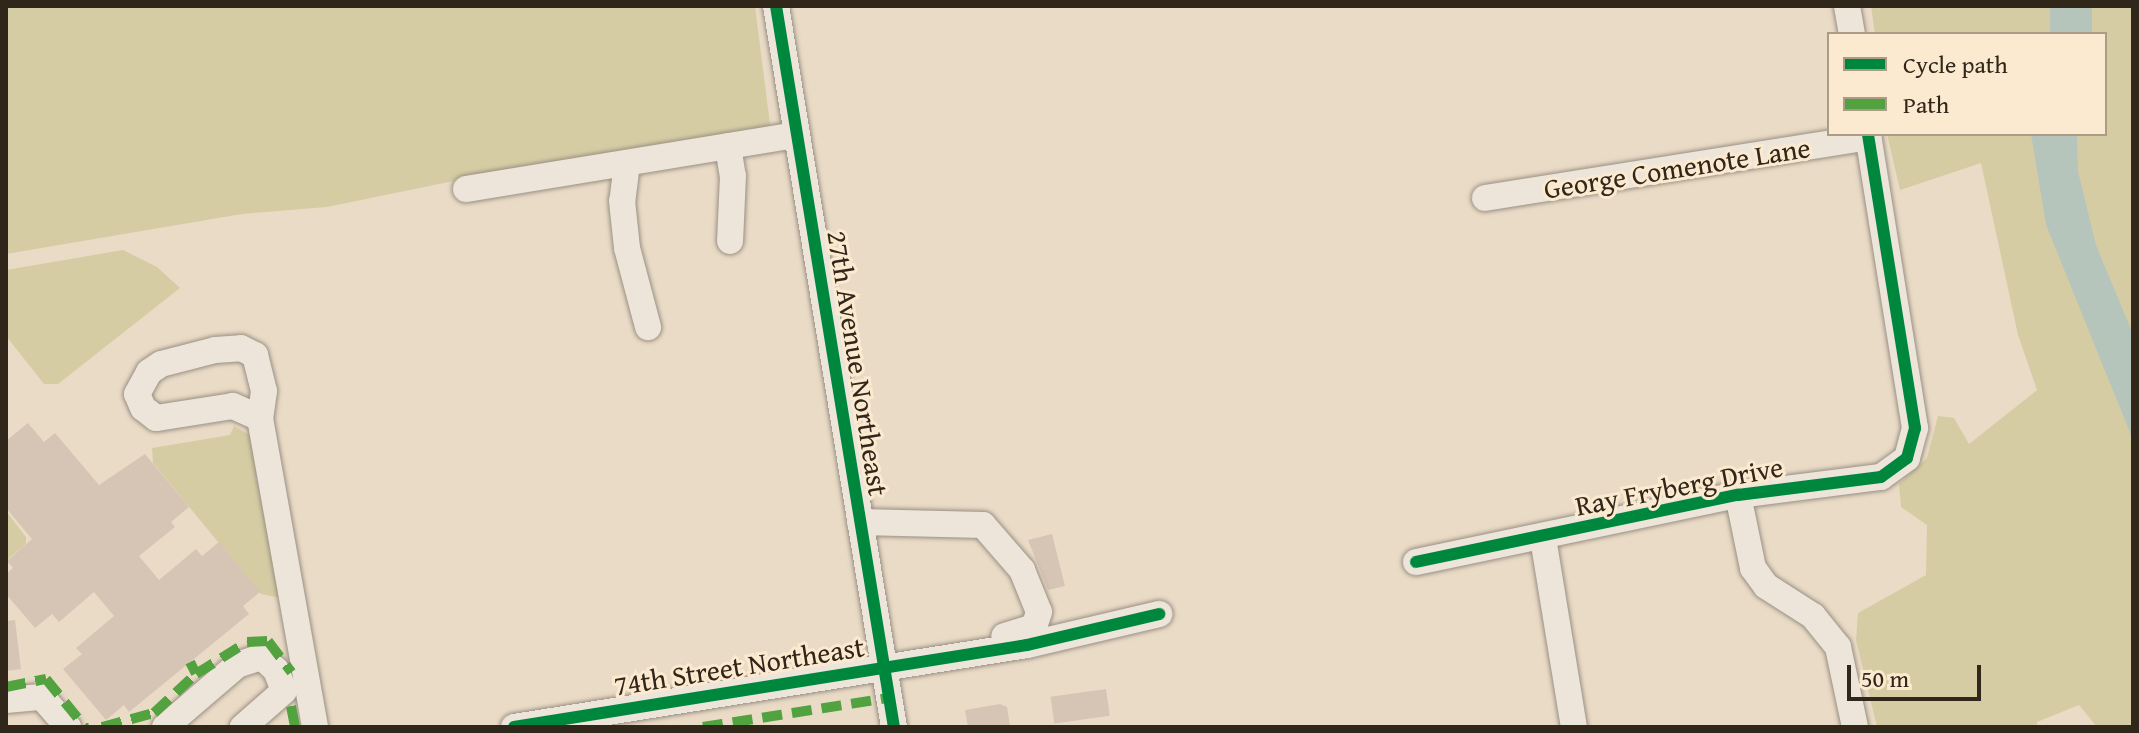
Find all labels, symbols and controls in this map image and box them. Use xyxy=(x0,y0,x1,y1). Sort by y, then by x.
legend xyxy=(1827,32,2107,136)
text: Cycle path xyxy=(1903,47,2008,82)
text: Path xyxy=(1903,87,1949,122)
street label: George Comenote Lane xyxy=(1541,130,1813,206)
street label: 27th Avenue Northeast xyxy=(820,228,896,498)
street label: Ray Fryberg Drive xyxy=(1572,449,1786,523)
street label: 74th Street Northeast xyxy=(612,630,866,702)
scale bar xyxy=(1851,649,1985,699)
text: 50 m xyxy=(1861,661,1909,696)

